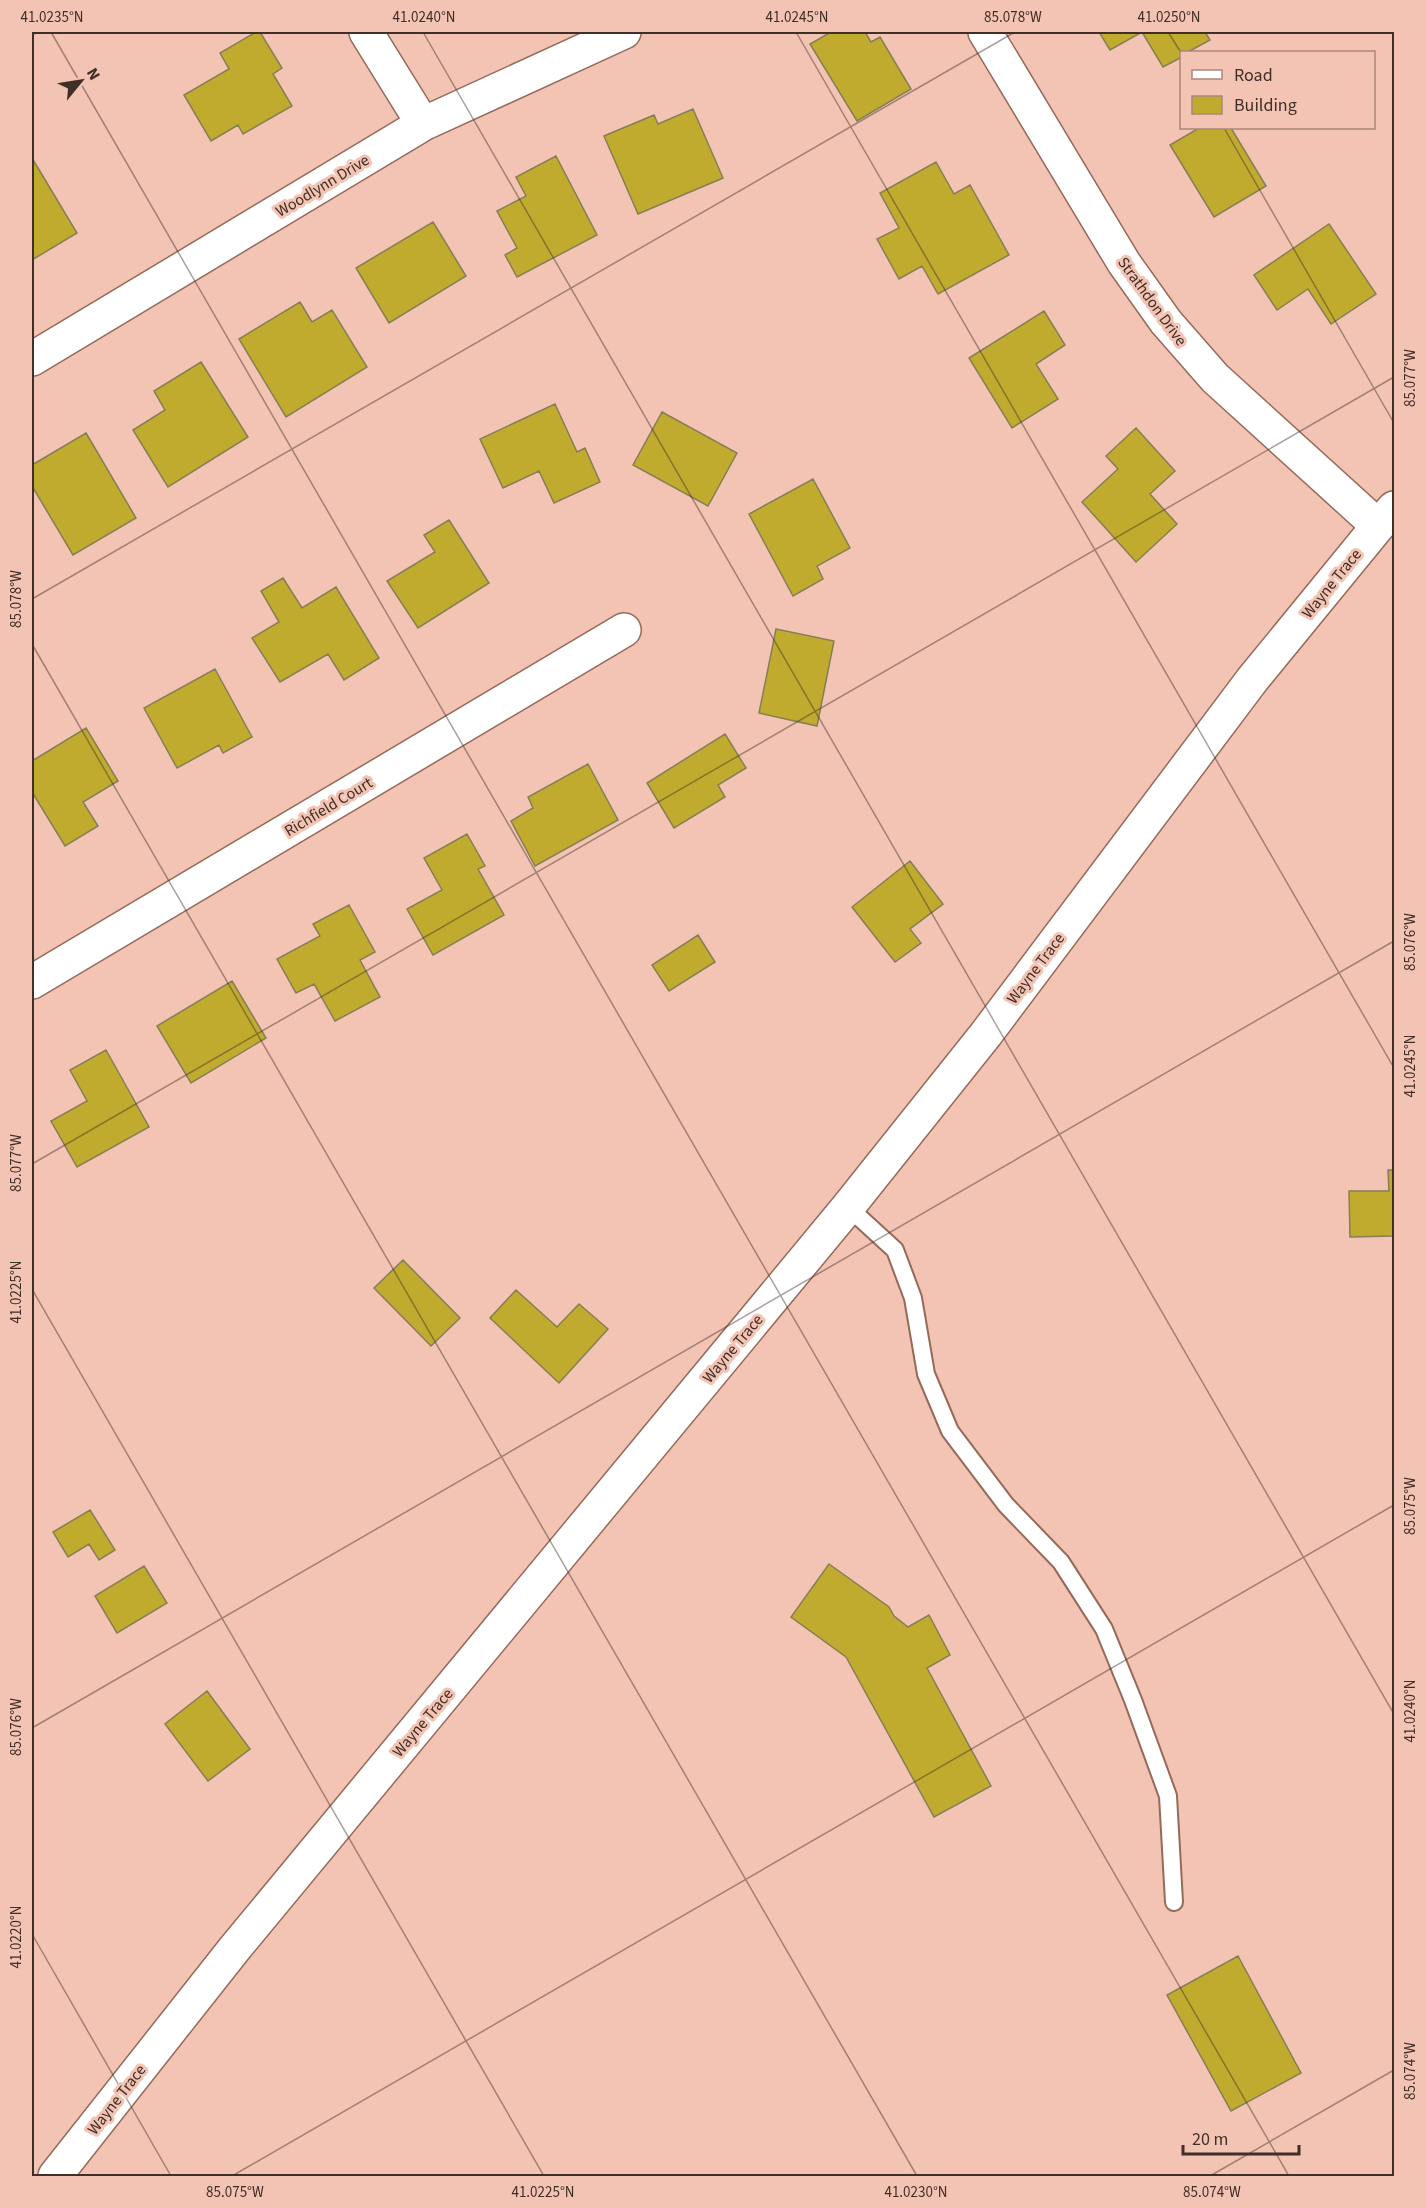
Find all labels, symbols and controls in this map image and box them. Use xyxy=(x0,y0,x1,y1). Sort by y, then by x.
text: 41.0235°N xyxy=(20,7,84,28)
text: 41.0240°N xyxy=(392,7,456,28)
text: 41.0245°N xyxy=(765,7,829,28)
text: 85.078°W xyxy=(984,7,1042,28)
text: 41.0250°N xyxy=(1137,7,1201,28)
north arrow xyxy=(51,51,111,111)
legend xyxy=(1180,51,1375,129)
text: Road xyxy=(1234,63,1273,88)
text: N xyxy=(81,64,105,84)
text: Building xyxy=(1234,93,1297,118)
street label: Woodlynn Drive xyxy=(272,149,374,223)
street label: Strathdon Drive xyxy=(1112,253,1192,351)
text: 85.077°W xyxy=(1400,349,1421,407)
street label: Wayne Trace xyxy=(1297,544,1367,623)
text: 85.078°W xyxy=(6,570,27,628)
street label: Richfield Court xyxy=(280,772,377,842)
text: 85.076°W xyxy=(1400,913,1421,971)
street label: Wayne Trace xyxy=(1002,929,1070,1009)
text: 41.0245°N xyxy=(1400,1034,1421,1098)
text: 85.077°W xyxy=(6,1134,27,1192)
text: 41.0225°N xyxy=(6,1260,27,1324)
street label: Wayne Trace xyxy=(697,1309,768,1388)
text: 85.075°W xyxy=(1400,1477,1421,1535)
text: 41.0240°N xyxy=(1400,1679,1421,1743)
street label: Wayne Trace xyxy=(387,1683,458,1762)
text: 85.076°W xyxy=(6,1698,27,1756)
text: 41.0220°N xyxy=(6,1905,27,1969)
text: 85.074°W xyxy=(1400,2042,1421,2100)
street label: Wayne Trace xyxy=(82,2060,151,2139)
scale bar xyxy=(1183,2118,1298,2156)
text: 20 m xyxy=(1192,2127,1228,2152)
text: 85.075°W xyxy=(206,2182,264,2203)
text: 41.0225°N xyxy=(511,2182,575,2203)
text: 41.0230°N xyxy=(884,2182,948,2203)
text: 85.074°W xyxy=(1183,2182,1241,2203)

